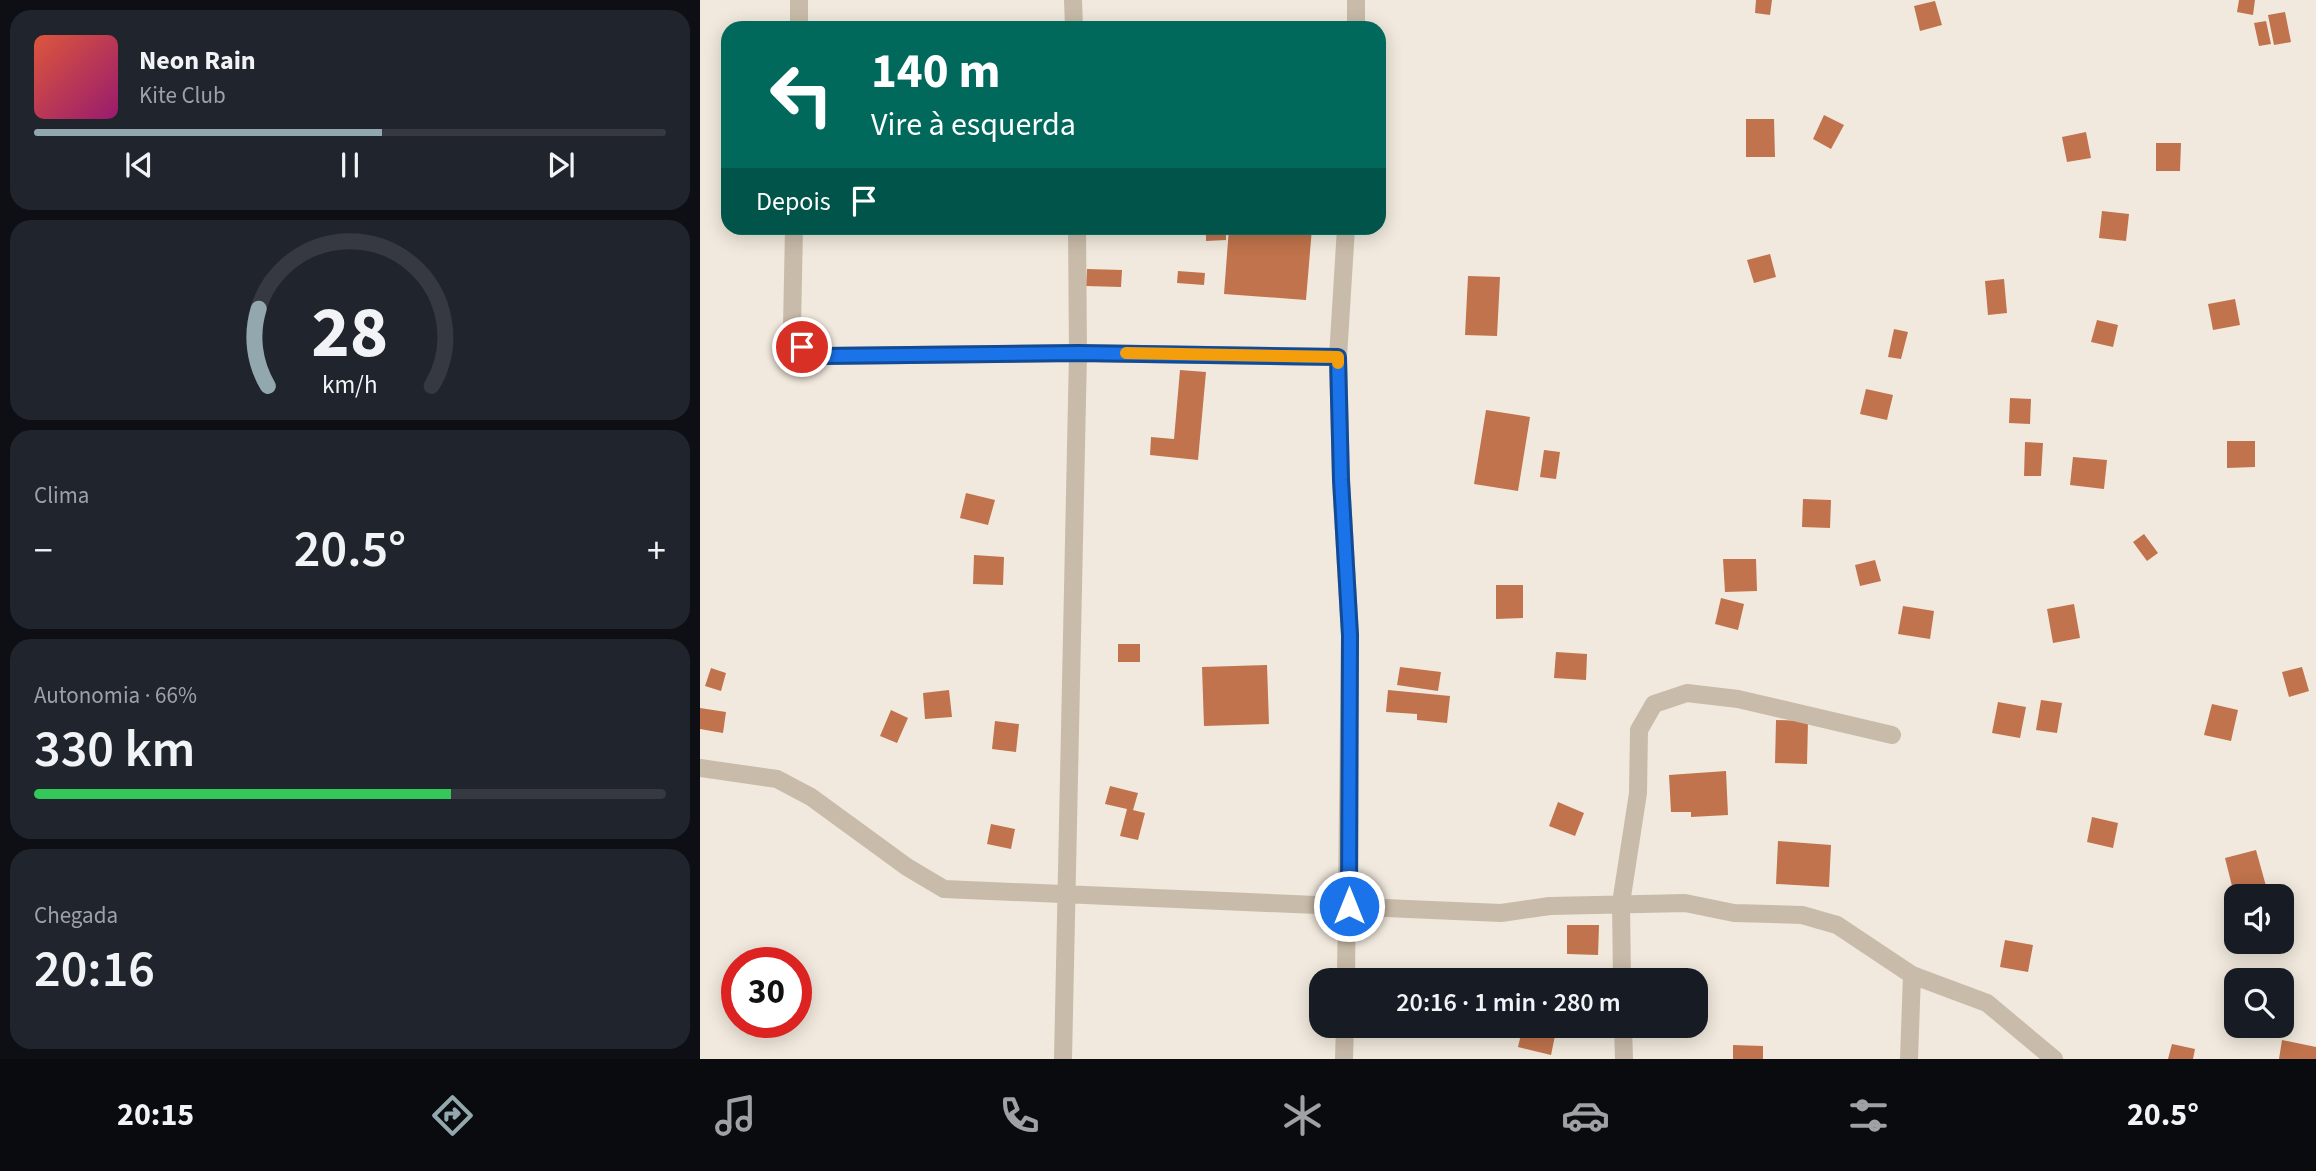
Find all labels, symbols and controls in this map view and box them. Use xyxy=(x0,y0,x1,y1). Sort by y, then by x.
text: 140 m xyxy=(871,37,1000,107)
text: Neon Rain xyxy=(139,42,256,79)
icon: left xyxy=(756,49,847,140)
text: Kite Club xyxy=(139,79,226,112)
text: Vire à esquerda xyxy=(871,102,1076,148)
icon: previous xyxy=(120,146,158,184)
icon: pause xyxy=(331,146,369,184)
icon: next xyxy=(542,146,580,184)
icon: arrive xyxy=(845,182,883,220)
text: Depois xyxy=(756,183,831,220)
text: 28 xyxy=(312,281,388,385)
pin xyxy=(772,317,832,377)
icon: arrive xyxy=(783,328,821,366)
text: km/h xyxy=(322,366,378,402)
text: Clima xyxy=(34,479,89,512)
text: 20.5° xyxy=(294,513,406,587)
text: − xyxy=(34,524,53,578)
text: + xyxy=(647,524,666,578)
text: Autonomia · 66% xyxy=(34,679,197,712)
text: 330 km xyxy=(34,713,195,787)
position arrow xyxy=(1312,869,1386,943)
map controls xyxy=(2224,884,2294,1038)
button: sound xyxy=(2224,884,2294,954)
text: Chegada xyxy=(34,899,118,932)
text: 20:16 xyxy=(34,933,155,1007)
speed limit sign: 30 xyxy=(721,947,812,1038)
button: search xyxy=(2224,968,2294,1038)
text: 20:16 · 1 min · 280 m xyxy=(1396,984,1621,1021)
icon: directions xyxy=(428,1091,477,1140)
icon: music xyxy=(711,1091,760,1140)
icon: phone xyxy=(995,1091,1044,1140)
icon: climate xyxy=(1278,1091,1327,1140)
icon: car xyxy=(1561,1091,1610,1140)
icon: filters xyxy=(1844,1091,1893,1140)
text: 20:15 xyxy=(117,1092,194,1138)
text: 20.5° xyxy=(2127,1092,2199,1138)

